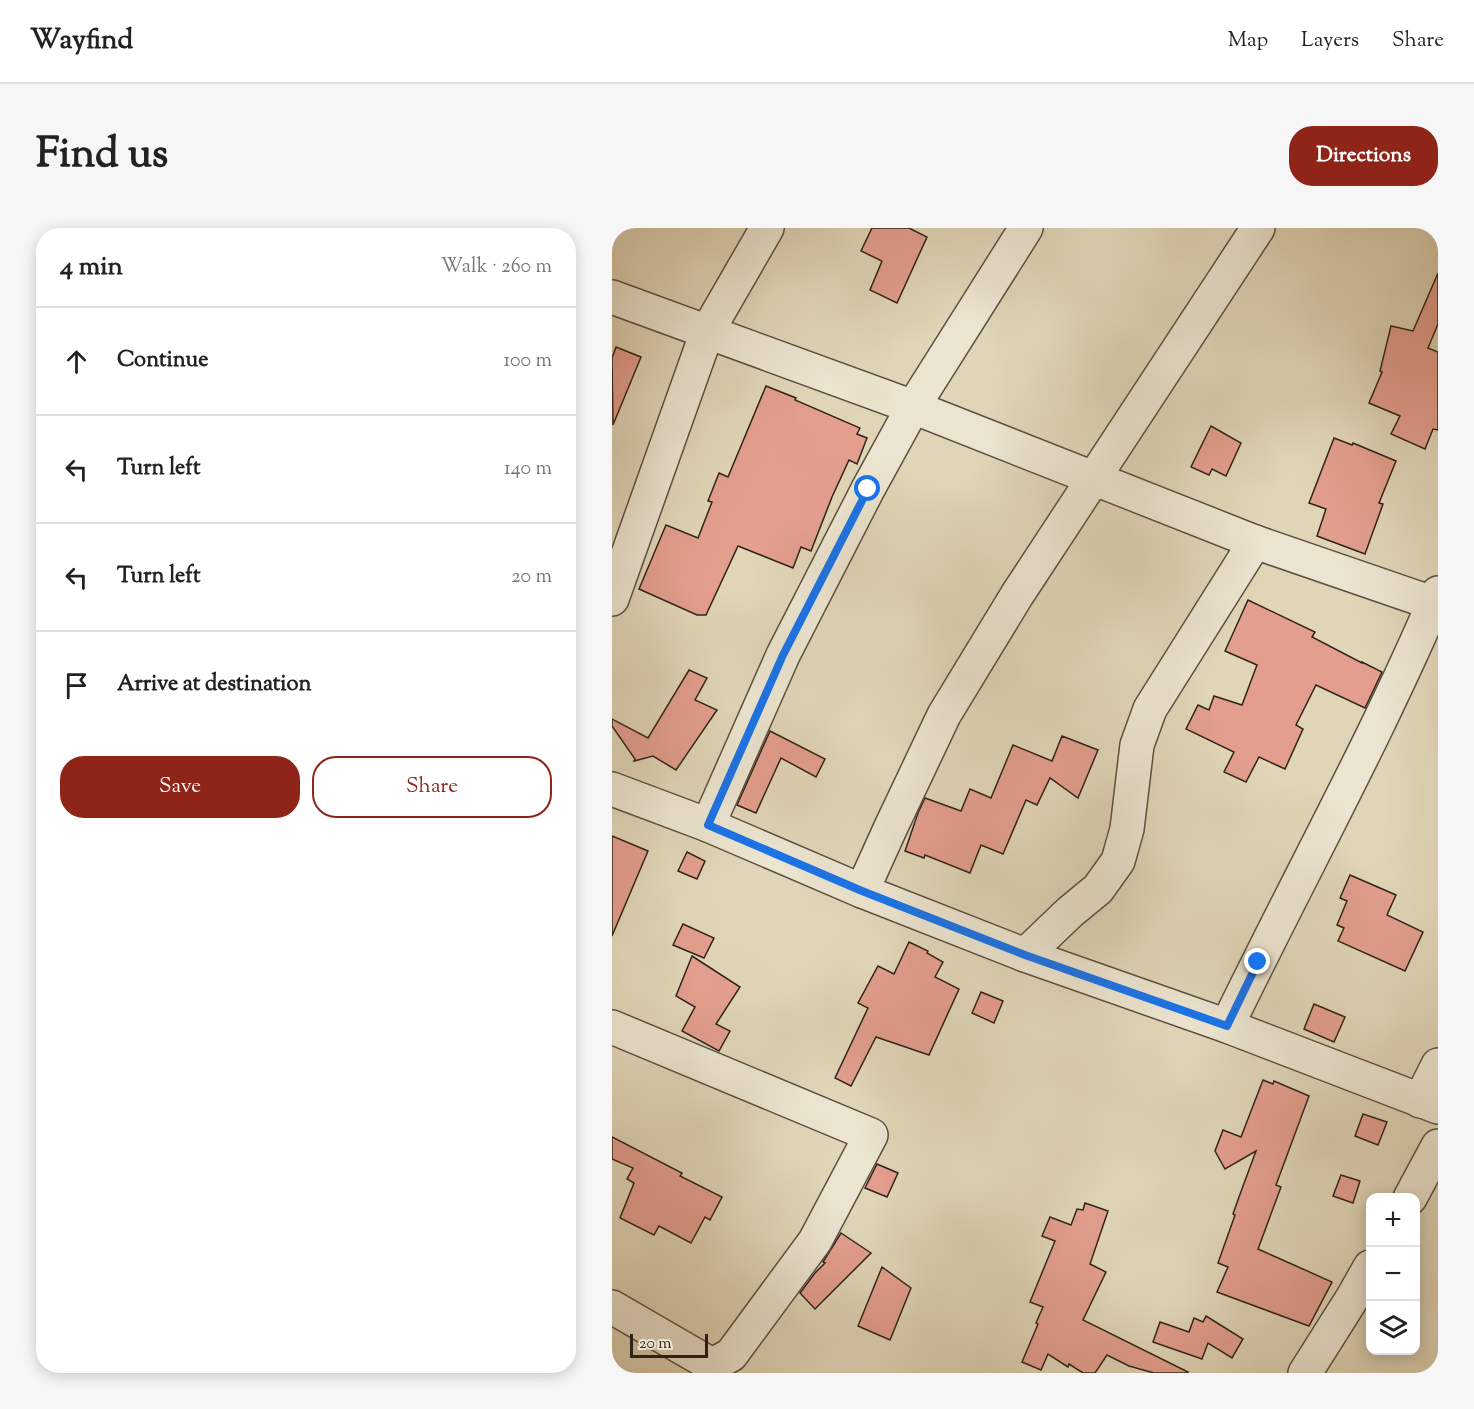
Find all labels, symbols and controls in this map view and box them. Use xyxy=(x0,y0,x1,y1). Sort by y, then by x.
text: Wayfind xyxy=(30,21,133,61)
text: Map xyxy=(1228,26,1268,56)
text: Layers xyxy=(1301,26,1359,56)
text: Share xyxy=(1392,26,1444,56)
text: Find us xyxy=(36,126,168,186)
button: Directions xyxy=(1289,126,1438,186)
text: 4 min xyxy=(60,249,123,286)
text: Walk · 260 m xyxy=(441,253,552,282)
icon: ahead xyxy=(60,345,93,378)
text: Continue xyxy=(117,345,208,377)
text: 100 m xyxy=(503,347,552,376)
icon: left xyxy=(60,453,93,486)
text: Turn left xyxy=(117,453,200,485)
text: 140 m xyxy=(504,455,552,484)
route start xyxy=(854,475,880,501)
icon: left xyxy=(60,561,93,594)
text: Turn left xyxy=(117,561,200,593)
text: 20 m xyxy=(511,563,552,592)
icon: arrive xyxy=(60,669,93,702)
text: Arrive at destination xyxy=(117,669,312,701)
button: Save xyxy=(60,756,300,818)
button: Share xyxy=(312,756,552,818)
route end xyxy=(1244,948,1270,974)
map controls xyxy=(1366,1193,1420,1355)
button: + xyxy=(1366,1193,1420,1247)
button: − xyxy=(1366,1247,1420,1301)
button: layers xyxy=(1366,1301,1420,1355)
scale bar xyxy=(630,1331,708,1358)
text: 20 m xyxy=(639,1333,672,1356)

